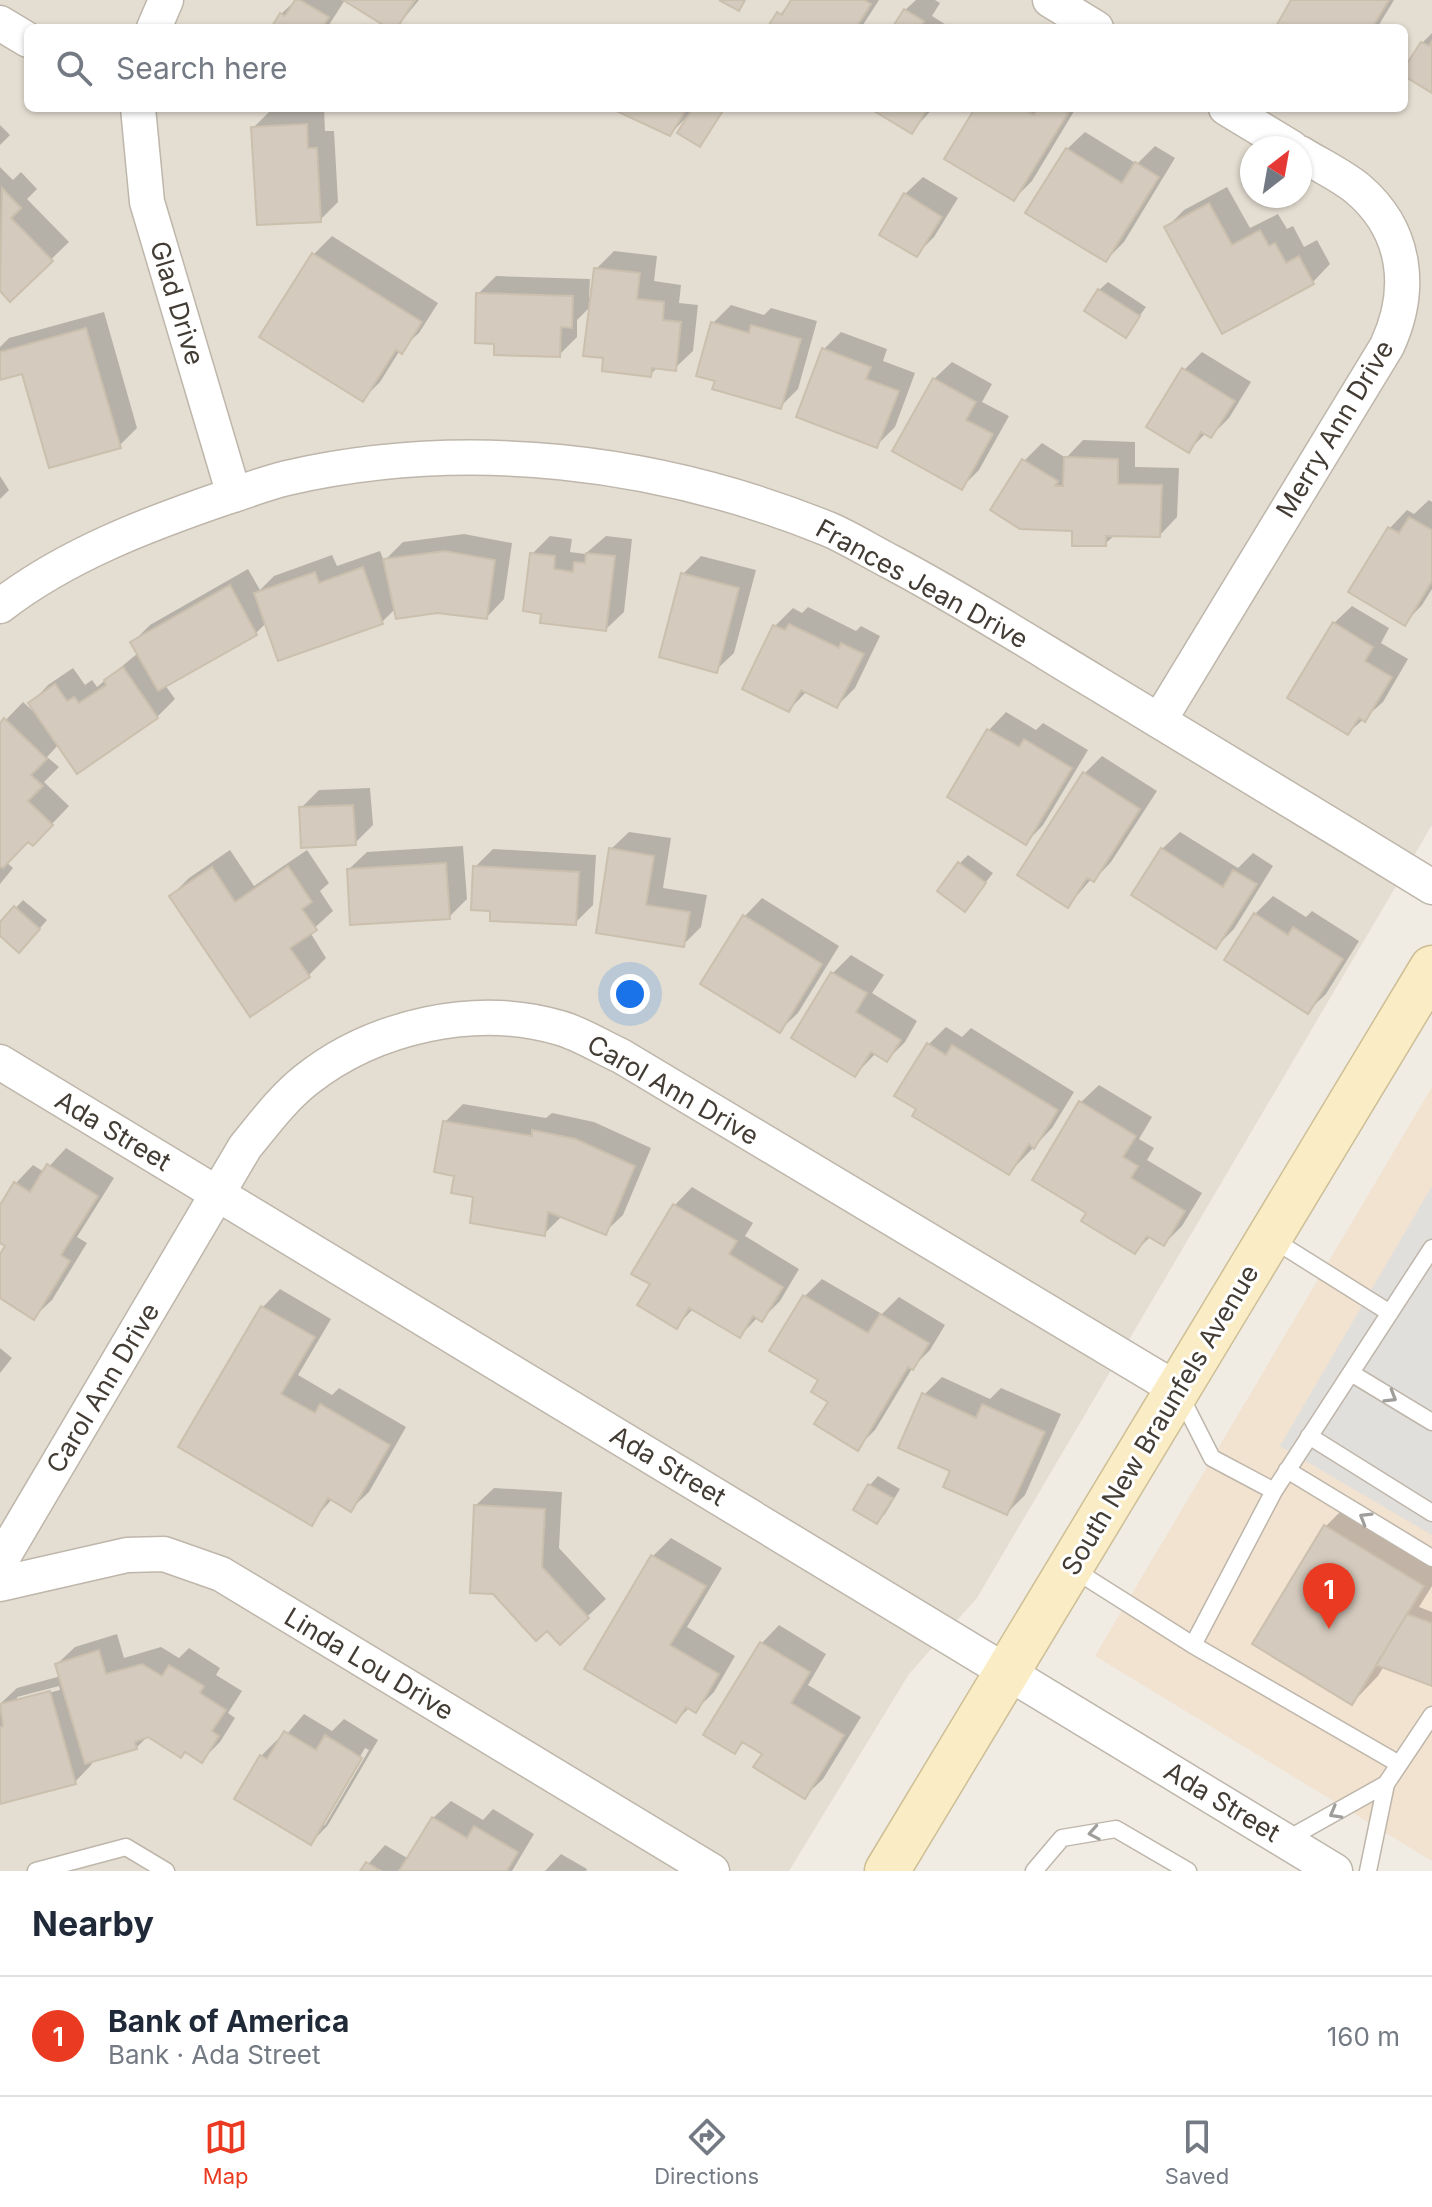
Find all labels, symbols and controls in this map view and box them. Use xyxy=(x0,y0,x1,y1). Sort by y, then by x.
search box xyxy=(24,24,1408,112)
icon: search xyxy=(52,46,96,90)
text: Search here xyxy=(116,50,288,86)
north arrow xyxy=(1240,136,1312,208)
street label: Glad Drive xyxy=(144,237,211,369)
street label: Merry Ann Drive xyxy=(1269,334,1400,523)
street label: Frances Jean Drive xyxy=(811,512,1034,655)
your location xyxy=(610,974,650,1014)
street label: Carol Ann Drive xyxy=(582,1028,764,1151)
street label: Ada Street xyxy=(50,1084,177,1177)
street label: South New Braunfels Avenue xyxy=(1054,1259,1265,1581)
street label: Carol Ann Drive xyxy=(40,1297,165,1478)
one-way arrow xyxy=(1382,1388,1397,1403)
street label: Ada Street xyxy=(605,1419,732,1512)
one-way arrow xyxy=(1359,1512,1374,1527)
pin: 1 xyxy=(1303,1563,1355,1629)
street label: Linda Lou Drive xyxy=(279,1601,459,1726)
street label: Ada Street xyxy=(1159,1755,1286,1848)
one-way arrow xyxy=(1329,1803,1343,1818)
one-way arrow xyxy=(1087,1823,1101,1840)
text: Nearby xyxy=(32,1903,154,1944)
text: Bank of America xyxy=(108,2003,349,2039)
text: 1 xyxy=(52,2021,64,2052)
text: 160 m xyxy=(1327,2021,1400,2052)
text: Bank · Ada Street xyxy=(108,2039,321,2070)
tab: Map xyxy=(203,2115,249,2189)
tab: Directions xyxy=(654,2115,759,2189)
tab: Saved xyxy=(1165,2115,1229,2189)

